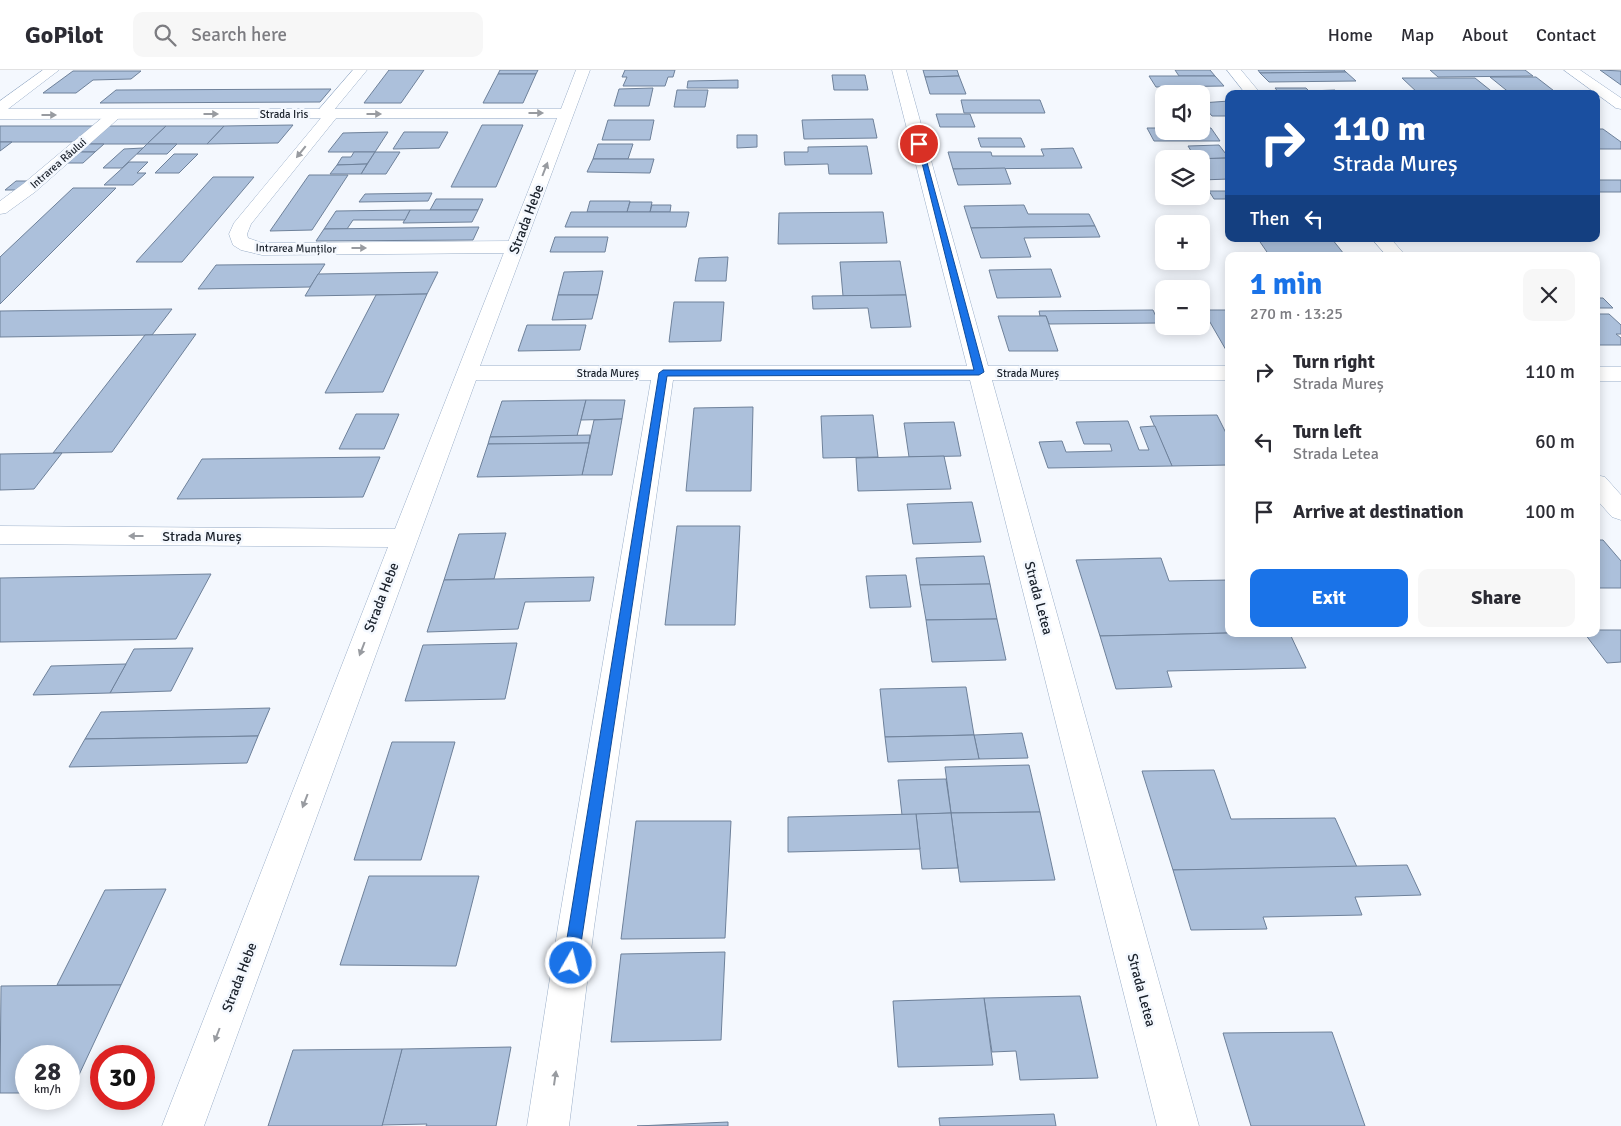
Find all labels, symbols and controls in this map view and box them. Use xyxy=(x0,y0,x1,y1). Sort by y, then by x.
search box xyxy=(133,12,483,57)
text: GoPilot xyxy=(25,20,103,50)
icon: search xyxy=(151,21,179,49)
text: Search here xyxy=(191,23,287,47)
text: Home xyxy=(1328,24,1373,46)
text: Map xyxy=(1401,24,1434,46)
text: About xyxy=(1462,24,1508,46)
text: Contact xyxy=(1536,24,1596,46)
map controls xyxy=(1155,85,1210,335)
button: sound xyxy=(1155,85,1210,140)
text: 110 m xyxy=(1333,107,1426,150)
street label: Strada Iris xyxy=(260,108,308,121)
one-way arrow xyxy=(366,109,382,117)
one-way arrow xyxy=(528,109,544,117)
one-way arrow xyxy=(203,110,219,118)
icon: right xyxy=(1250,110,1315,175)
one-way arrow xyxy=(41,111,57,119)
pin xyxy=(898,123,940,165)
icon: arrive xyxy=(905,130,933,158)
street label: Intrarea Râului xyxy=(28,135,89,191)
one-way arrow xyxy=(295,145,306,158)
button: layers xyxy=(1155,150,1210,205)
text: Strada Mureș xyxy=(1333,150,1458,177)
one-way arrow xyxy=(541,161,549,176)
street label: Strada Hebe xyxy=(505,182,548,256)
icon: left xyxy=(1300,205,1328,233)
text: Then xyxy=(1250,207,1290,231)
button: + xyxy=(1155,215,1210,270)
street label: Intrarea Munților xyxy=(256,241,336,256)
one-way arrow xyxy=(351,244,367,252)
text: 1 min xyxy=(1250,266,1322,303)
button: close xyxy=(1523,269,1575,321)
button: − xyxy=(1155,280,1210,335)
text: 270 m · 13:25 xyxy=(1250,304,1343,324)
text: Turn right xyxy=(1293,350,1375,374)
icon: right xyxy=(1250,358,1278,386)
text: 110 m xyxy=(1525,360,1575,384)
street label: Strada Mureș xyxy=(577,367,639,380)
street label: Strada Mureș xyxy=(997,367,1059,380)
text: Strada Mureș xyxy=(1293,374,1384,394)
text: Turn left xyxy=(1293,420,1362,444)
icon: left xyxy=(1250,428,1278,456)
text: 60 m xyxy=(1535,430,1575,454)
text: Strada Letea xyxy=(1293,444,1379,464)
icon: arrive xyxy=(1250,498,1278,526)
text: Arrive at destination xyxy=(1293,500,1464,524)
text: 100 m xyxy=(1525,500,1575,524)
street label: Strada Mureș xyxy=(162,528,242,545)
one-way arrow xyxy=(128,532,144,540)
street label: Strada Hebe xyxy=(360,560,403,634)
street label: Strada Letea xyxy=(1021,560,1056,637)
button: Exit xyxy=(1250,569,1408,627)
button: Share xyxy=(1418,569,1575,627)
one-way arrow xyxy=(358,642,366,657)
one-way arrow xyxy=(301,794,309,809)
position arrow xyxy=(544,936,596,988)
street label: Strada Hebe xyxy=(218,940,261,1014)
street label: Strada Letea xyxy=(1124,952,1159,1029)
one-way arrow xyxy=(213,1028,221,1043)
speed limit sign: 30 xyxy=(90,1045,155,1110)
text: 28 xyxy=(34,1056,61,1087)
one-way arrow xyxy=(551,1069,559,1085)
text: km/h xyxy=(34,1082,61,1097)

